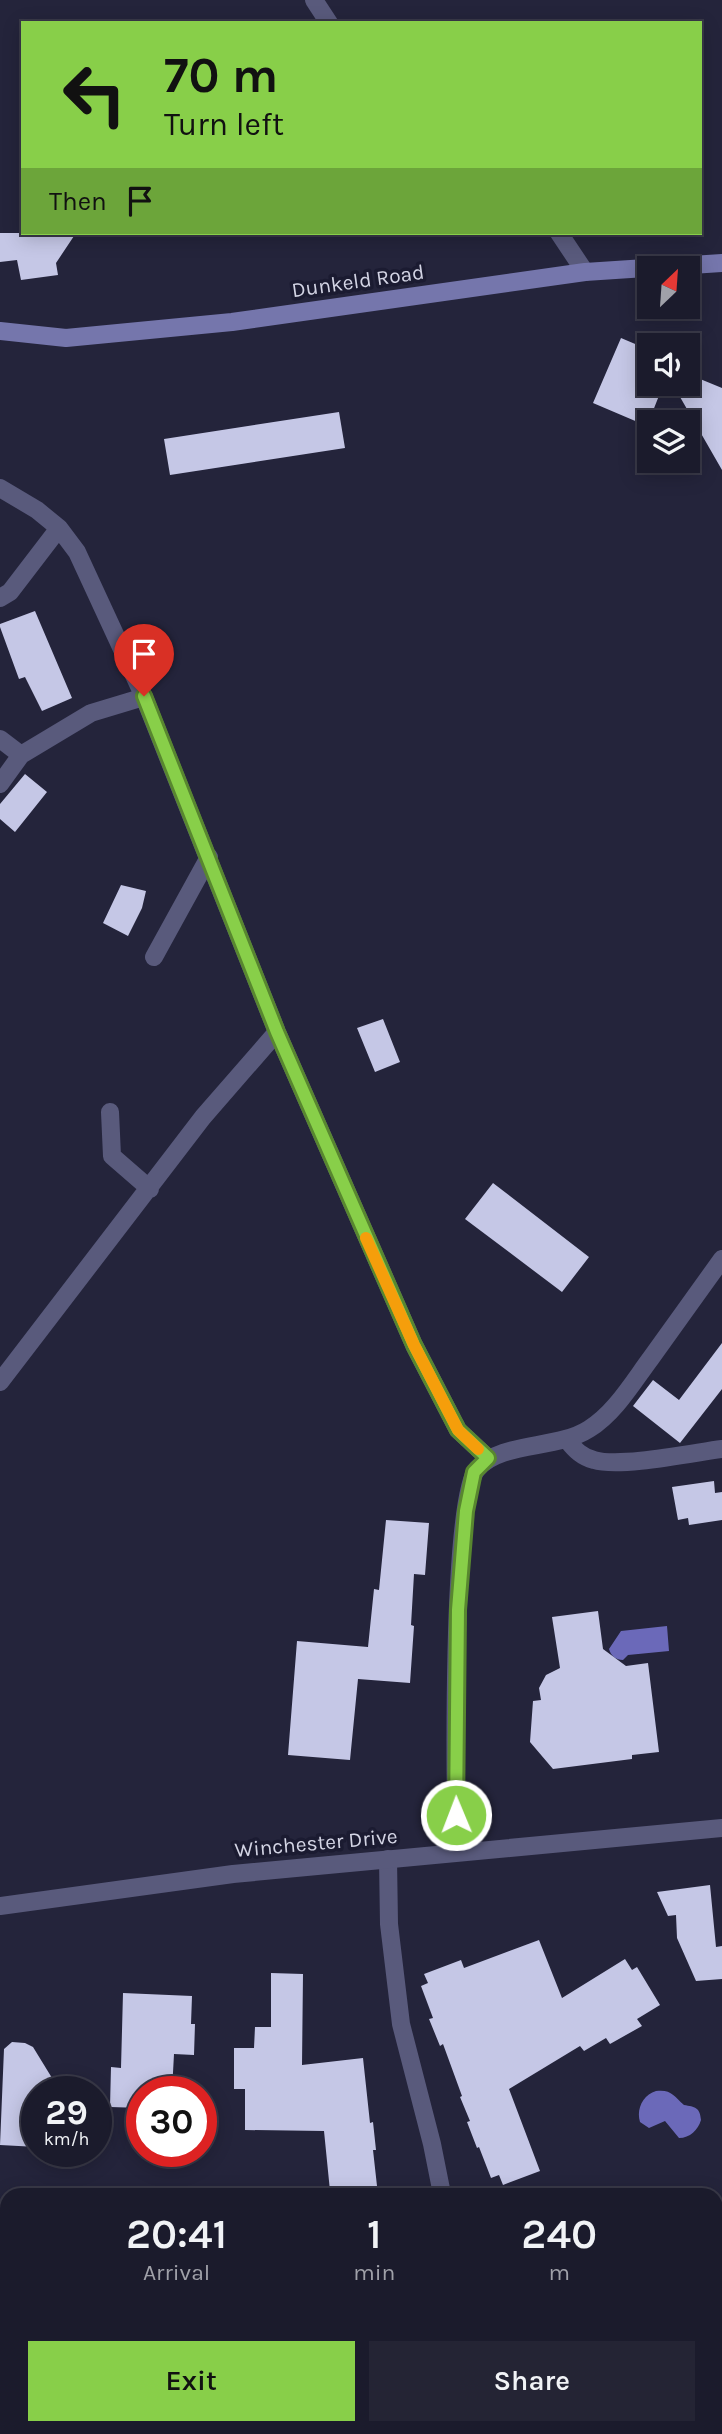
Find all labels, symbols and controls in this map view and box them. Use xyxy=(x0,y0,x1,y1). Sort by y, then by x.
text: 70 m xyxy=(164,47,278,104)
icon: left xyxy=(49,49,140,140)
text: Turn left xyxy=(164,106,284,143)
icon: arrive xyxy=(121,182,159,220)
text: Then xyxy=(49,186,107,217)
north arrow xyxy=(637,256,700,318)
map controls xyxy=(637,256,700,473)
street label: Dunkeld Road xyxy=(290,260,426,302)
button: sound xyxy=(637,333,700,396)
button: layers xyxy=(637,410,700,473)
pin xyxy=(114,624,174,696)
icon: arrive xyxy=(125,635,163,673)
position arrow xyxy=(419,1778,493,1852)
street label: Winchester Drive xyxy=(234,1824,398,1862)
speed limit sign: 30 xyxy=(126,2076,217,2167)
text: 29 xyxy=(45,2092,88,2133)
text: km/h xyxy=(44,2128,89,2150)
text: 20:41 xyxy=(126,2209,227,2259)
text: 1 xyxy=(367,2209,382,2259)
text: 240 xyxy=(521,2209,597,2259)
text: Arrival xyxy=(143,2259,210,2286)
text: min xyxy=(353,2259,395,2286)
text: m xyxy=(548,2259,570,2286)
button: Exit xyxy=(28,2341,355,2421)
button: Share xyxy=(369,2341,695,2421)

